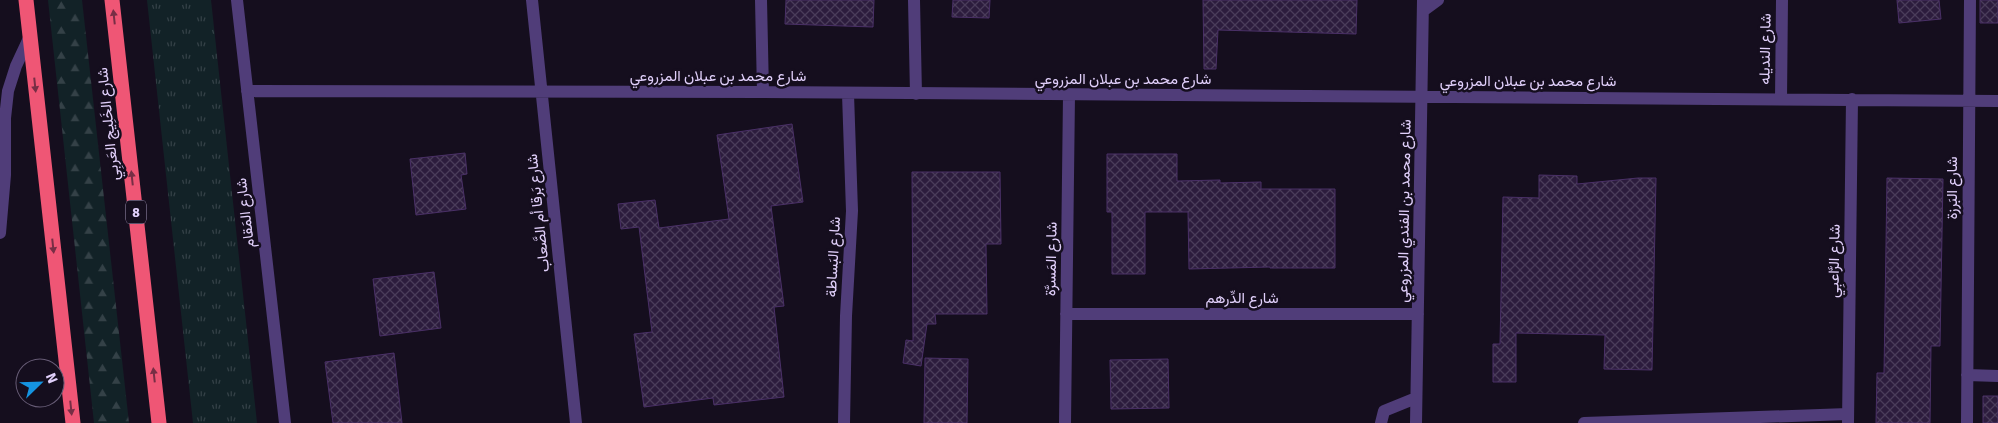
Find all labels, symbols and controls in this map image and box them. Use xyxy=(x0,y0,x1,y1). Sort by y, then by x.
one-way arrow xyxy=(110,8,118,24)
street label: شارع النديله xyxy=(1755,13,1777,85)
street label: شارع الخَلِيج العَربِي xyxy=(93,66,127,181)
street label: شارع محمد بن عبلان المزروعي xyxy=(630,67,807,89)
street label: شارع محمد بن عبلان المزروعي xyxy=(1035,70,1212,92)
street label: شارع محمد بن عبلان المزروعي xyxy=(1440,72,1617,94)
one-way arrow xyxy=(31,77,39,93)
street label: شارع محمد بن الفندي المزروعي xyxy=(1393,119,1419,303)
street label: شارع بَرقا أم الصَّعاب xyxy=(523,153,555,273)
street label: شارع البَرزة xyxy=(1943,156,1963,220)
one-way arrow xyxy=(128,170,136,186)
street label: شارع المَقام xyxy=(232,177,260,249)
road number: 8 xyxy=(126,200,146,223)
street label: شارع البَساطة xyxy=(822,216,846,298)
street label: شارع المَسرَّة xyxy=(1041,222,1063,296)
street label: شارع الرَّاعبِي xyxy=(1824,224,1848,298)
one-way arrow xyxy=(49,239,57,255)
street label: شارع الدِّرهم xyxy=(1205,289,1279,309)
north arrow xyxy=(15,358,65,408)
one-way arrow xyxy=(150,366,158,382)
text: N xyxy=(42,370,61,386)
one-way arrow xyxy=(67,400,75,416)

